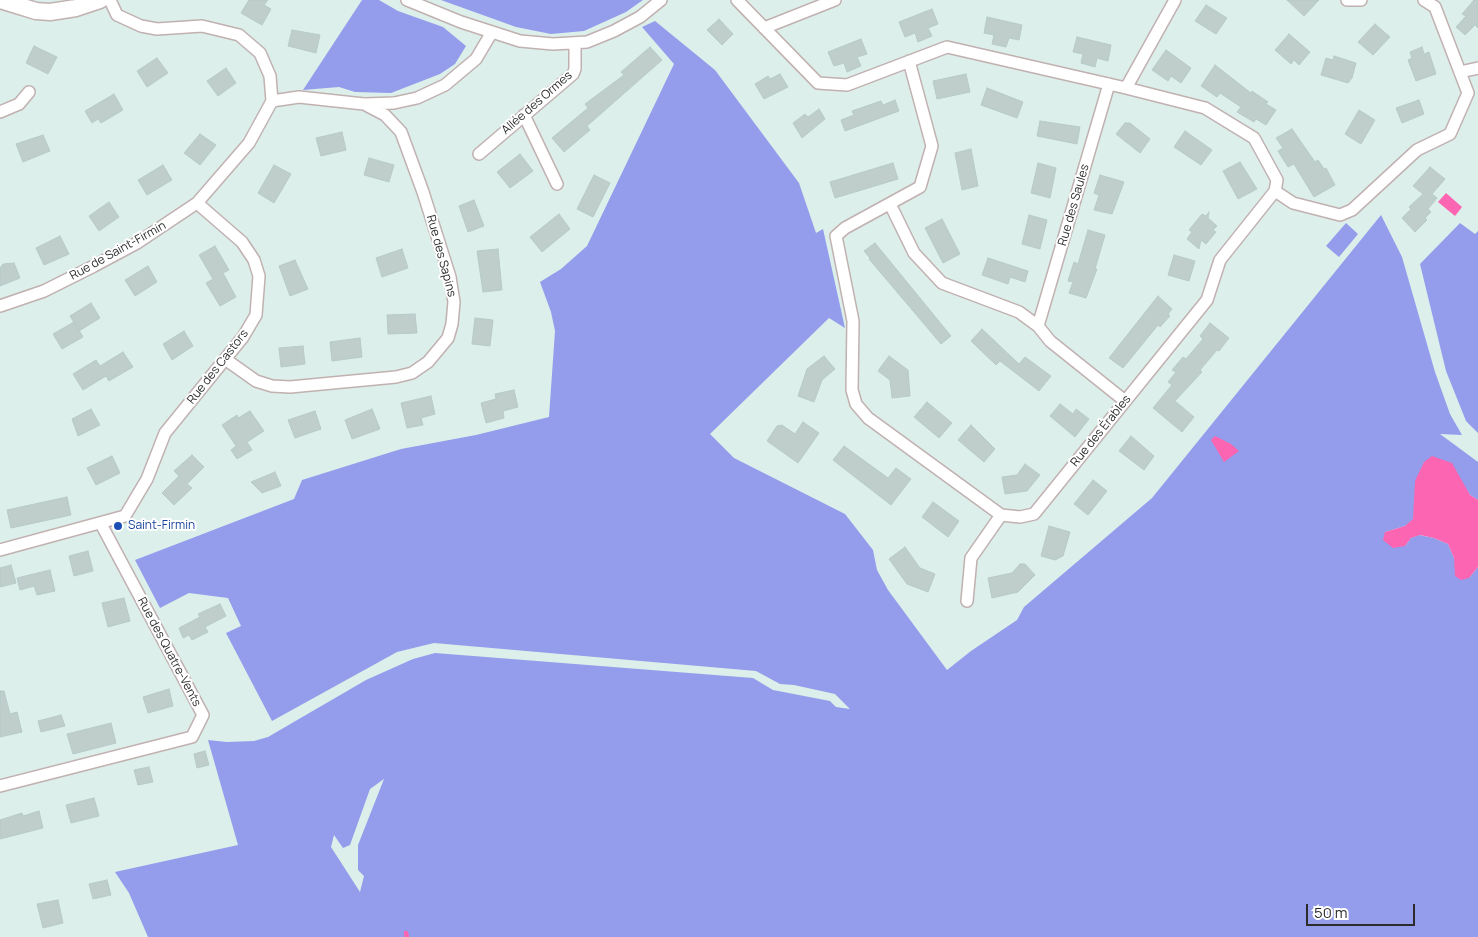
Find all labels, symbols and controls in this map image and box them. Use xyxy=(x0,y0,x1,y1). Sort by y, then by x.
street label: Allée des Ormes xyxy=(499,68,575,138)
street label: Rue des Saules xyxy=(1055,163,1093,247)
street label: Rue des Sapins xyxy=(423,213,459,299)
street label: Rue de Saint-Firmin xyxy=(67,219,169,283)
street label: Rue des Castors xyxy=(184,327,252,407)
street label: Rue des Érables xyxy=(1068,392,1134,470)
place label: Saint-Firmin xyxy=(128,519,195,533)
marker: Saint-Firmin xyxy=(112,520,124,532)
street label: Rue des Quatre-Vents xyxy=(134,595,204,709)
scale bar xyxy=(1308,894,1417,926)
text: 50 m xyxy=(1314,902,1348,923)

